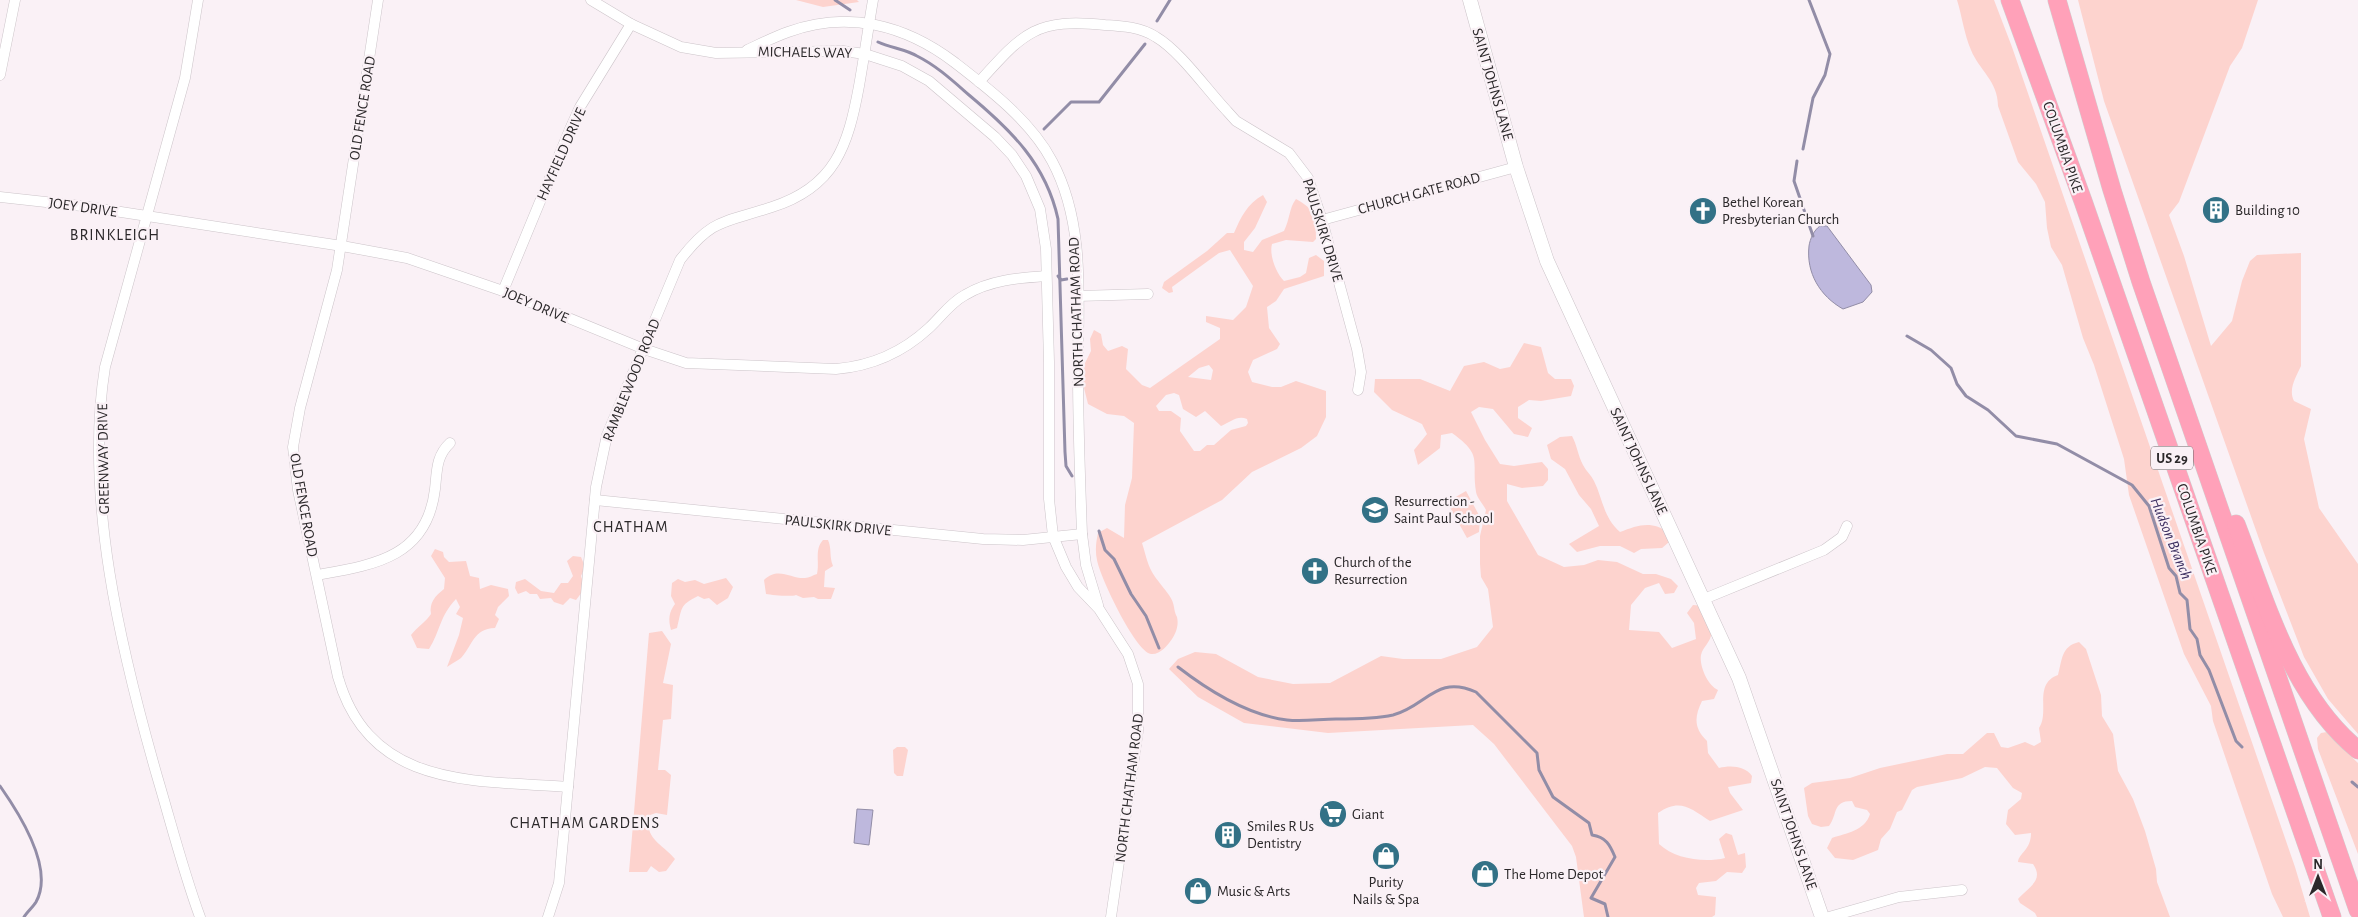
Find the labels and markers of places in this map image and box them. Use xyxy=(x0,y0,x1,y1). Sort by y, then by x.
place label: Bethel Korean Presbyterian Church xyxy=(1722,195,1839,227)
building icon: Building 10 xyxy=(2201,195,2231,225)
church icon: Bethel Korean Presbyterian Church xyxy=(1688,196,1718,226)
place label: Building 10 xyxy=(2235,203,2300,218)
place label: Resurrection - Saint Paul School xyxy=(1394,494,1493,526)
school or university icon: Resurrection - Saint Paul School xyxy=(1360,495,1390,525)
place label: Church of the Resurrection xyxy=(1334,555,1412,587)
church icon: Church of the Resurrection xyxy=(1300,556,1330,586)
supermarket icon: Giant xyxy=(1318,799,1348,829)
place label: Giant xyxy=(1352,807,1384,822)
place label: Smiles R Us Dentistry xyxy=(1247,819,1314,851)
building icon: Smiles R Us Dentistry xyxy=(1213,820,1243,850)
shop icon: Purity Nails & Spa xyxy=(1371,841,1401,871)
shop icon: The Home Depot xyxy=(1470,859,1500,889)
place label: The Home Depot xyxy=(1504,867,1604,882)
place label: Purity Nails & Spa xyxy=(1353,875,1419,907)
shop icon: Music & Arts xyxy=(1183,876,1213,906)
place label: Music & Arts xyxy=(1217,884,1290,899)

